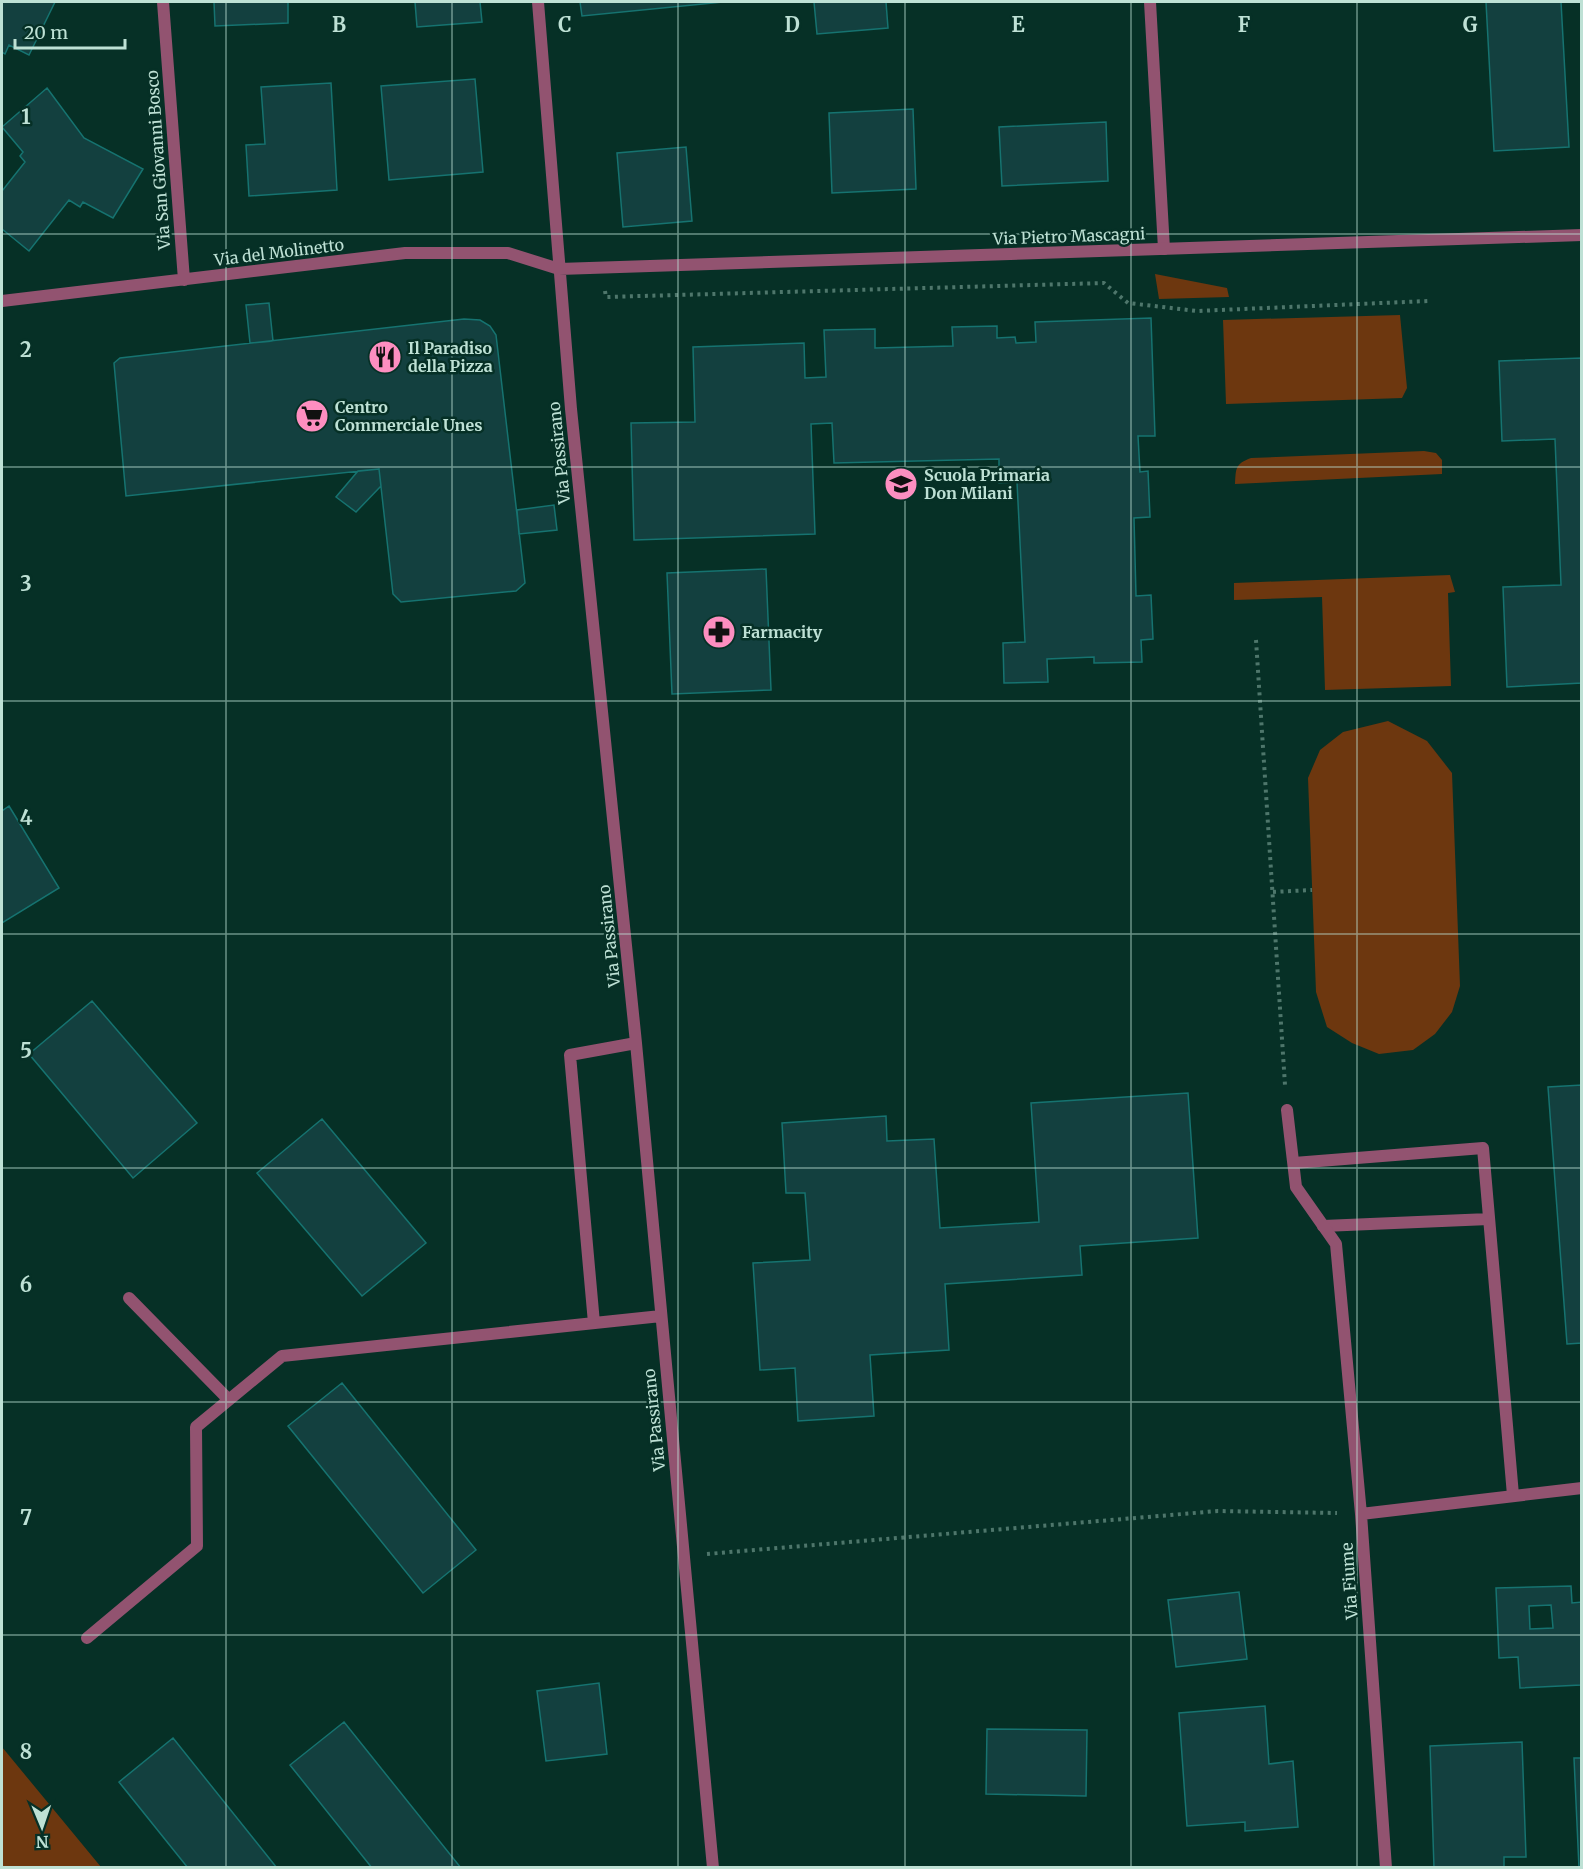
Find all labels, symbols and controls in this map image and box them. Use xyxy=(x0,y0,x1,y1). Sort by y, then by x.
scale bar xyxy=(15,12,124,50)
text: B xyxy=(332,12,346,37)
text: C xyxy=(558,12,572,37)
text: D xyxy=(784,12,800,37)
text: E xyxy=(1011,12,1025,37)
text: F xyxy=(1238,12,1251,37)
text: G xyxy=(1463,12,1478,37)
text: 20 m xyxy=(24,21,68,44)
street label: Via San Giovanni Bosco xyxy=(142,70,174,251)
text: 1 xyxy=(21,104,31,129)
street label: Via Pietro Mascagni xyxy=(991,223,1146,249)
street label: Via del Molinetto xyxy=(212,234,345,270)
text: 2 xyxy=(20,337,32,362)
place label: Il Paradiso della Pizza xyxy=(408,338,493,376)
restaurant icon: Il Paradiso della Pizza xyxy=(367,339,403,375)
place label: Centro Commerciale Unes xyxy=(335,397,482,435)
supermarket icon: Centro Commerciale Unes xyxy=(294,398,330,434)
street label: Via Passirano xyxy=(544,401,574,506)
place label: Scuola Primaria Don Milani xyxy=(924,465,1050,503)
school or university icon: Scuola Primaria Don Milani xyxy=(883,466,919,502)
text: 3 xyxy=(20,571,32,596)
pharmacy icon: Farmacity xyxy=(701,614,737,650)
place label: Farmacity xyxy=(742,622,823,642)
text: 4 xyxy=(20,805,33,830)
street label: Via Passirano xyxy=(594,884,624,989)
text: 5 xyxy=(20,1038,32,1063)
text: 6 xyxy=(20,1272,32,1297)
street label: Via Passirano xyxy=(639,1368,669,1473)
text: 7 xyxy=(20,1505,32,1530)
street label: Via Fiume xyxy=(1336,1542,1362,1621)
text: 8 xyxy=(20,1739,32,1764)
north arrow xyxy=(12,1797,72,1857)
text: N xyxy=(35,1832,49,1852)

